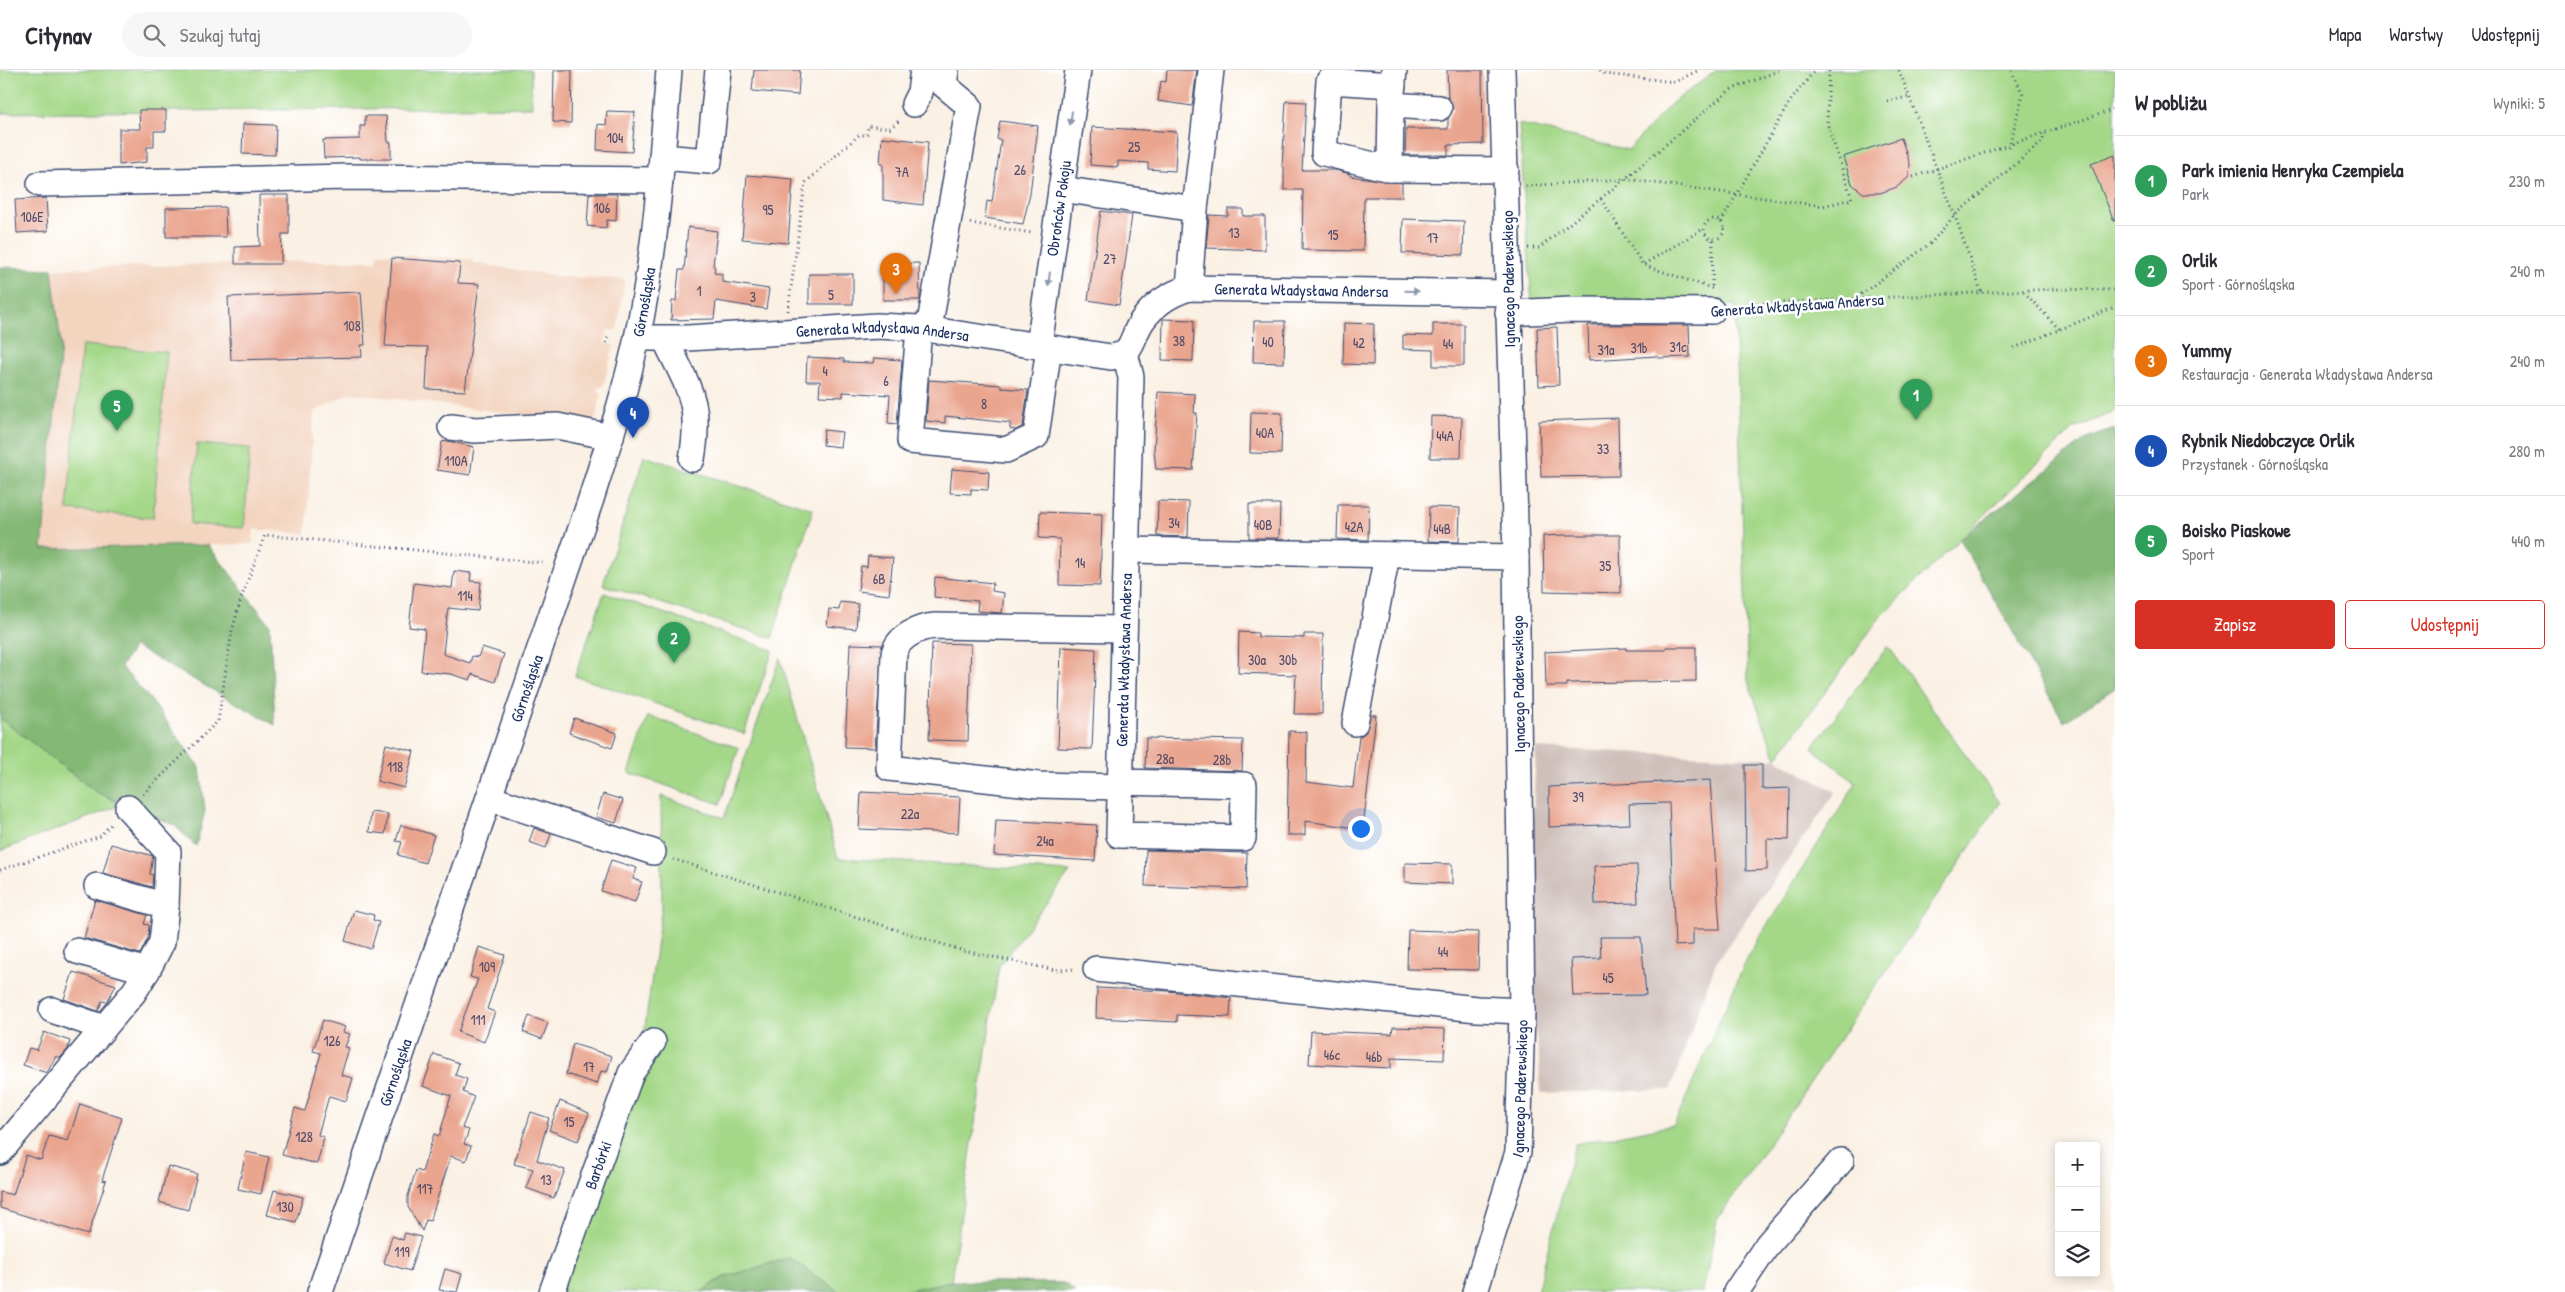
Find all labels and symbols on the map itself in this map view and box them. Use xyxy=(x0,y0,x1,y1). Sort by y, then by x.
one-way arrow xyxy=(1067,111,1075,127)
house number: 104 xyxy=(607,128,623,147)
house number: 25 xyxy=(1128,137,1140,156)
street label: Obrońców Pokoju xyxy=(1041,158,1076,258)
house number: 26 xyxy=(1014,160,1026,179)
house number: 7A xyxy=(895,162,909,181)
house number: 106 xyxy=(594,198,611,217)
house number: 95 xyxy=(762,200,774,219)
house number: 106E xyxy=(20,207,44,226)
street label: Ignacego Paderewskiego xyxy=(1496,210,1520,348)
house number: 13 xyxy=(1228,223,1240,242)
house number: 15 xyxy=(1327,225,1339,244)
house number: 17 xyxy=(1427,228,1439,247)
house number: 27 xyxy=(1103,249,1117,268)
pin: 3 xyxy=(880,253,912,294)
street label: Górnośląska xyxy=(627,266,660,339)
one-way arrow xyxy=(1045,272,1053,288)
street label: Generała Władysława Andersa xyxy=(1214,277,1388,302)
house number: 1 xyxy=(696,281,702,300)
house number: 5 xyxy=(828,285,834,304)
house number: 3 xyxy=(750,287,756,306)
one-way arrow xyxy=(1404,287,1420,295)
street label: Generała Władysława Andersa xyxy=(1710,288,1884,322)
street label: Generała Władysława Andersa xyxy=(795,315,970,346)
house number: 108 xyxy=(343,316,361,335)
house number: 38 xyxy=(1173,331,1185,350)
house number: 40 xyxy=(1262,332,1274,351)
house number: 42 xyxy=(1353,333,1365,352)
house number: 44 xyxy=(1443,334,1453,353)
house number: 31c xyxy=(1670,337,1687,356)
house number: 31b xyxy=(1630,338,1648,357)
house number: 31a xyxy=(1598,340,1615,359)
house number: 4 xyxy=(822,361,828,380)
house number: 6 xyxy=(883,371,889,390)
pin: 1 xyxy=(1900,379,1932,420)
pin: 5 xyxy=(101,390,133,431)
house number: 8 xyxy=(981,394,987,413)
pin: 4 xyxy=(617,397,649,438)
house number: 40A xyxy=(1256,423,1274,442)
house number: 44A xyxy=(1436,426,1454,445)
house number: 33 xyxy=(1597,439,1609,458)
house number: 110A xyxy=(444,451,468,470)
house number: 34 xyxy=(1168,513,1180,532)
house number: 40B xyxy=(1254,515,1272,534)
house number: 42A xyxy=(1345,517,1363,536)
house number: 44B xyxy=(1433,519,1451,538)
house number: 14 xyxy=(1075,553,1085,572)
house number: 35 xyxy=(1599,556,1611,575)
house number: 6B xyxy=(873,569,885,588)
street label: Generała Władysława Andersa xyxy=(1110,573,1137,747)
house number: 114 xyxy=(457,586,473,605)
street label: Ignacego Paderewskiego xyxy=(1506,615,1530,753)
pin: 2 xyxy=(658,622,690,663)
house number: 30a xyxy=(1248,650,1267,669)
house number: 30b xyxy=(1279,650,1297,669)
street label: Górnośląska xyxy=(505,652,548,725)
house number: 28a xyxy=(1156,749,1175,768)
house number: 28b xyxy=(1213,750,1231,769)
house number: 118 xyxy=(387,757,403,776)
house number: 39 xyxy=(1572,787,1584,806)
house number: 22a xyxy=(901,804,920,823)
your location xyxy=(1348,816,1374,842)
house number: 24a xyxy=(1036,831,1054,850)
house number: 44 xyxy=(1438,942,1448,961)
house number: 109 xyxy=(479,957,495,976)
house number: 45 xyxy=(1602,968,1614,987)
house number: 111 xyxy=(470,1010,486,1029)
street label: Ignacego Paderewskiego xyxy=(1506,1019,1533,1160)
house number: 126 xyxy=(323,1031,341,1050)
street label: Górnośląska xyxy=(373,1036,417,1109)
house number: 46c xyxy=(1324,1045,1341,1064)
house number: 46b xyxy=(1366,1047,1383,1066)
house number: 17 xyxy=(583,1057,595,1076)
house number: 15 xyxy=(563,1112,575,1131)
house number: 128 xyxy=(295,1127,313,1146)
street label: Barbórki xyxy=(579,1138,617,1192)
house number: 13 xyxy=(540,1170,552,1189)
house number: 117 xyxy=(416,1179,434,1198)
house number: 130 xyxy=(276,1197,294,1216)
house number: 119 xyxy=(394,1242,410,1261)

